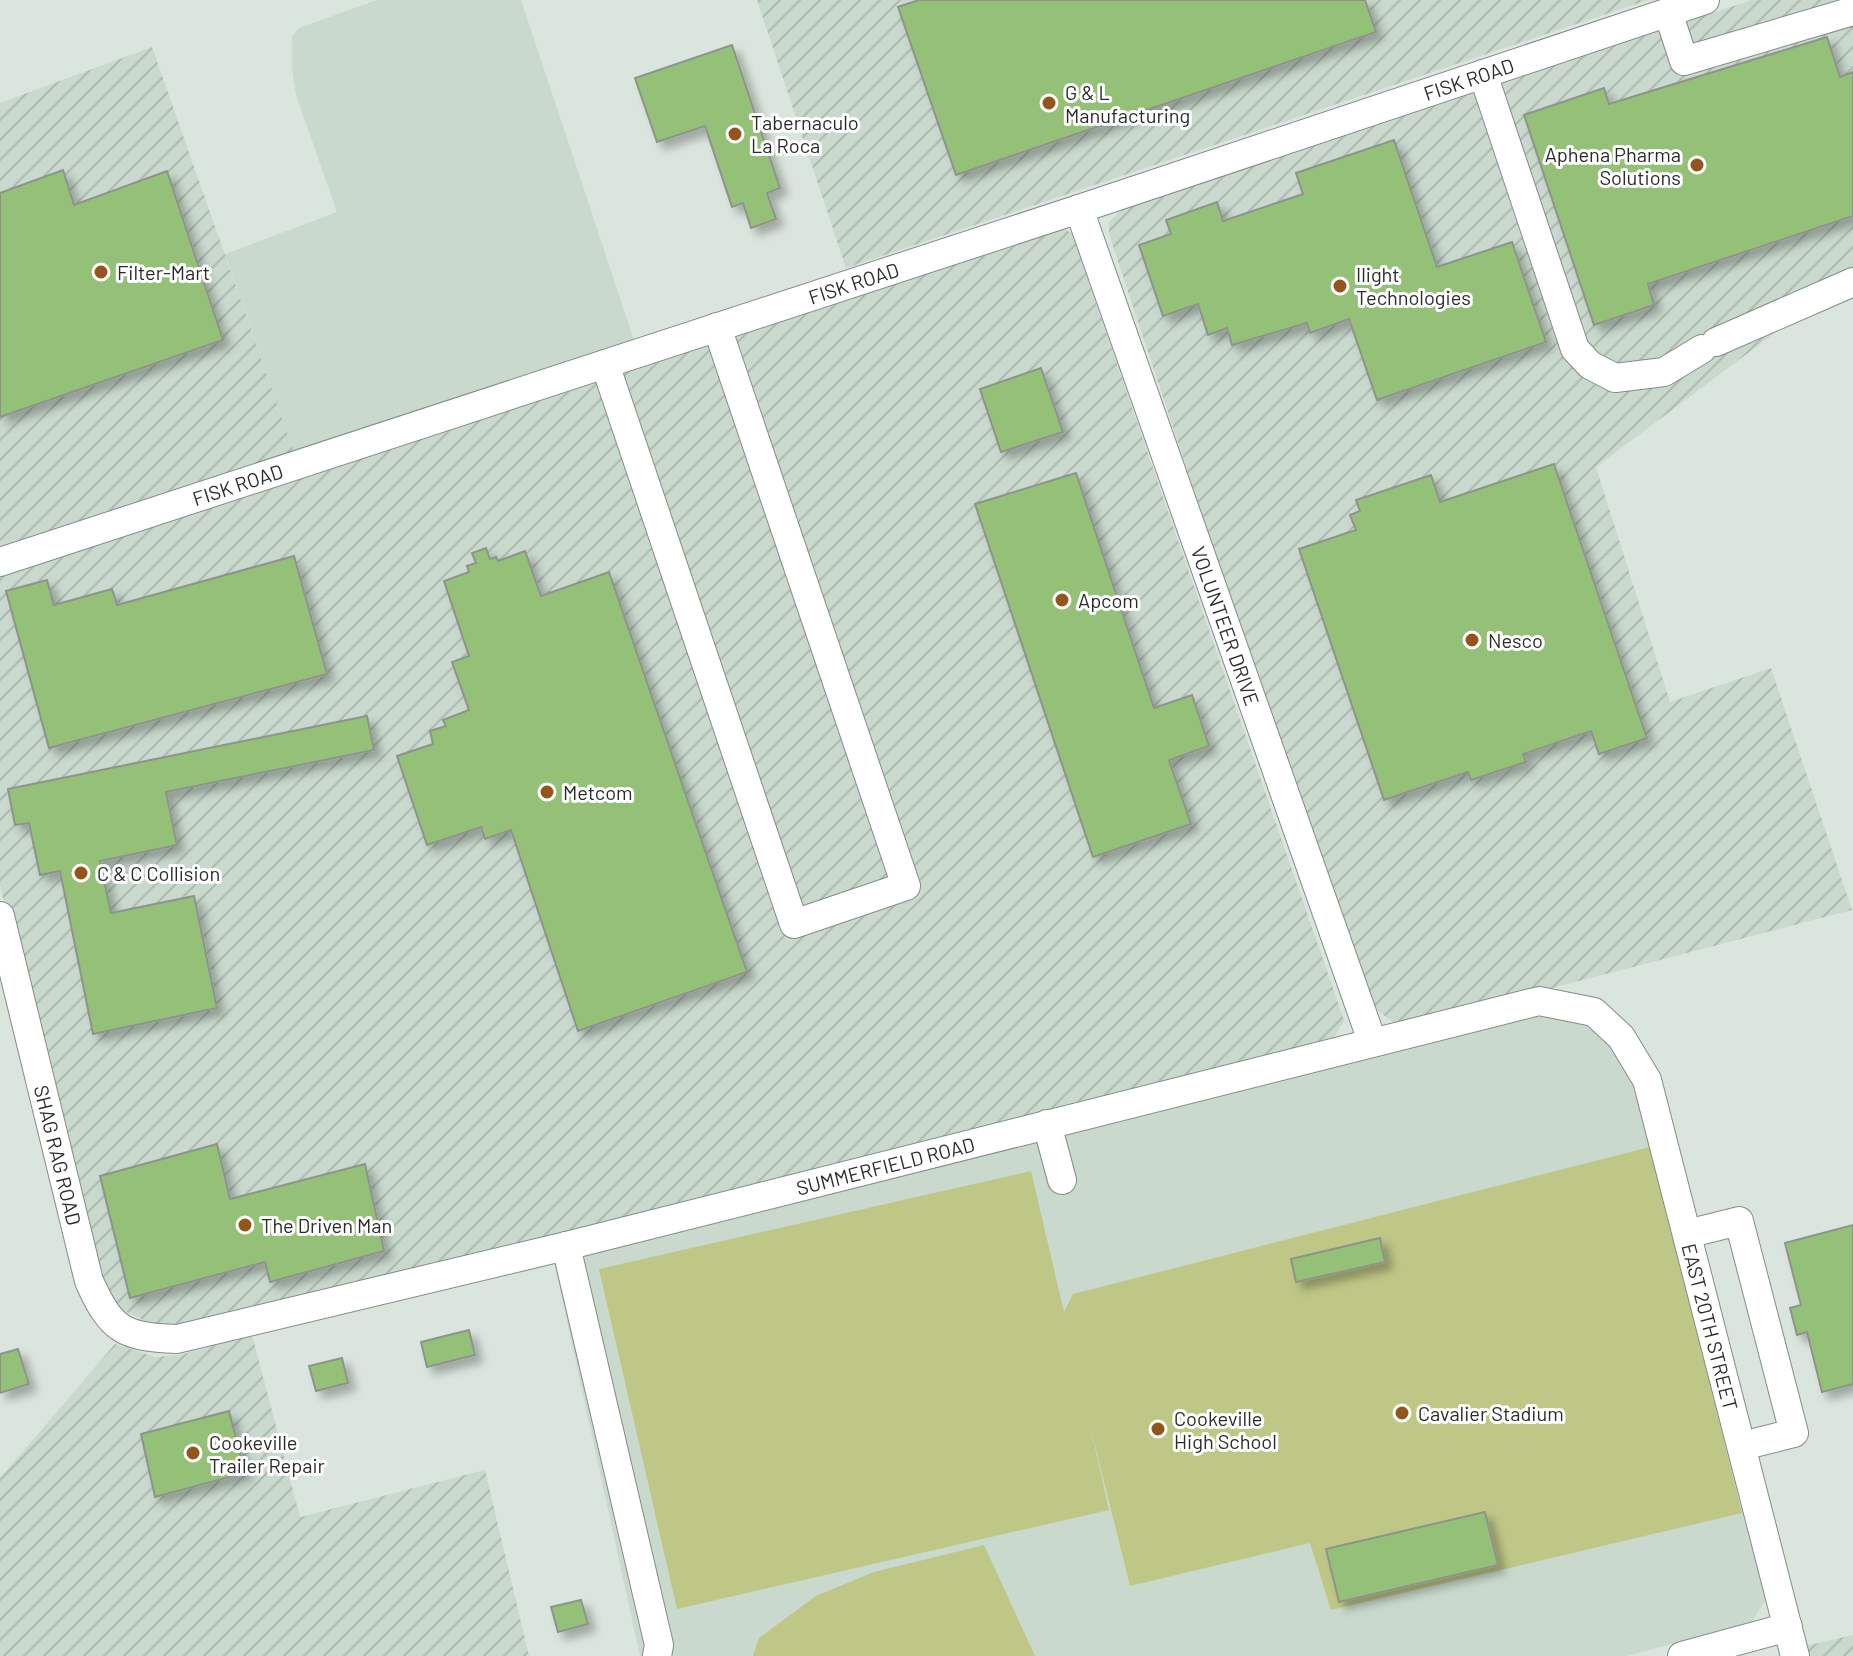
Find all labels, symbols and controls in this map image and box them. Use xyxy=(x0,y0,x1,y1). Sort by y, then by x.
street label: FISK ROAD xyxy=(1420,53,1517,105)
place label: G & L Manufacturing xyxy=(1065,80,1190,127)
marker: G & L Manufacturing xyxy=(1040,94,1058,112)
place label: Tabernaculo La Roca xyxy=(751,110,859,157)
marker: Tabernaculo La Roca xyxy=(726,125,744,143)
place label: Aphena Pharma Solutions xyxy=(1545,142,1681,189)
marker: Aphena Pharma Solutions xyxy=(1688,156,1706,174)
street label: FISK ROAD xyxy=(805,257,902,309)
place label: Filter-Mart xyxy=(117,260,210,284)
place label: Ilight Technologies xyxy=(1356,262,1471,309)
marker: Filter-Mart xyxy=(92,263,110,281)
marker: Ilight Technologies xyxy=(1331,277,1349,295)
street label: FISK ROAD xyxy=(189,458,286,510)
street label: VOLUNTEER DRIVE xyxy=(1187,543,1265,709)
place label: Apcom xyxy=(1078,588,1139,612)
marker: Apcom xyxy=(1053,591,1071,609)
place label: Nesco xyxy=(1488,628,1543,652)
marker: Nesco xyxy=(1463,631,1481,649)
place label: Metcom xyxy=(563,780,633,804)
marker: Metcom xyxy=(538,783,556,801)
place label: C & C Collision xyxy=(97,861,220,885)
marker: C & C Collision xyxy=(72,864,90,882)
street label: SHAG RAG ROAD xyxy=(30,1082,87,1228)
street label: SUMMERFIELD ROAD xyxy=(794,1132,977,1200)
place label: The Driven Man xyxy=(261,1213,392,1237)
marker: The Driven Man xyxy=(236,1216,254,1234)
street label: EAST 20TH STREET xyxy=(1677,1241,1743,1413)
place label: Cavalier Stadium xyxy=(1418,1401,1564,1425)
marker: Cavalier Stadium xyxy=(1393,1404,1411,1422)
place label: Cookeville High School xyxy=(1174,1406,1277,1453)
marker: Cookeville High School xyxy=(1149,1420,1167,1438)
place label: Cookeville Trailer Repair xyxy=(209,1430,325,1477)
marker: Cookeville Trailer Repair xyxy=(184,1444,202,1462)

